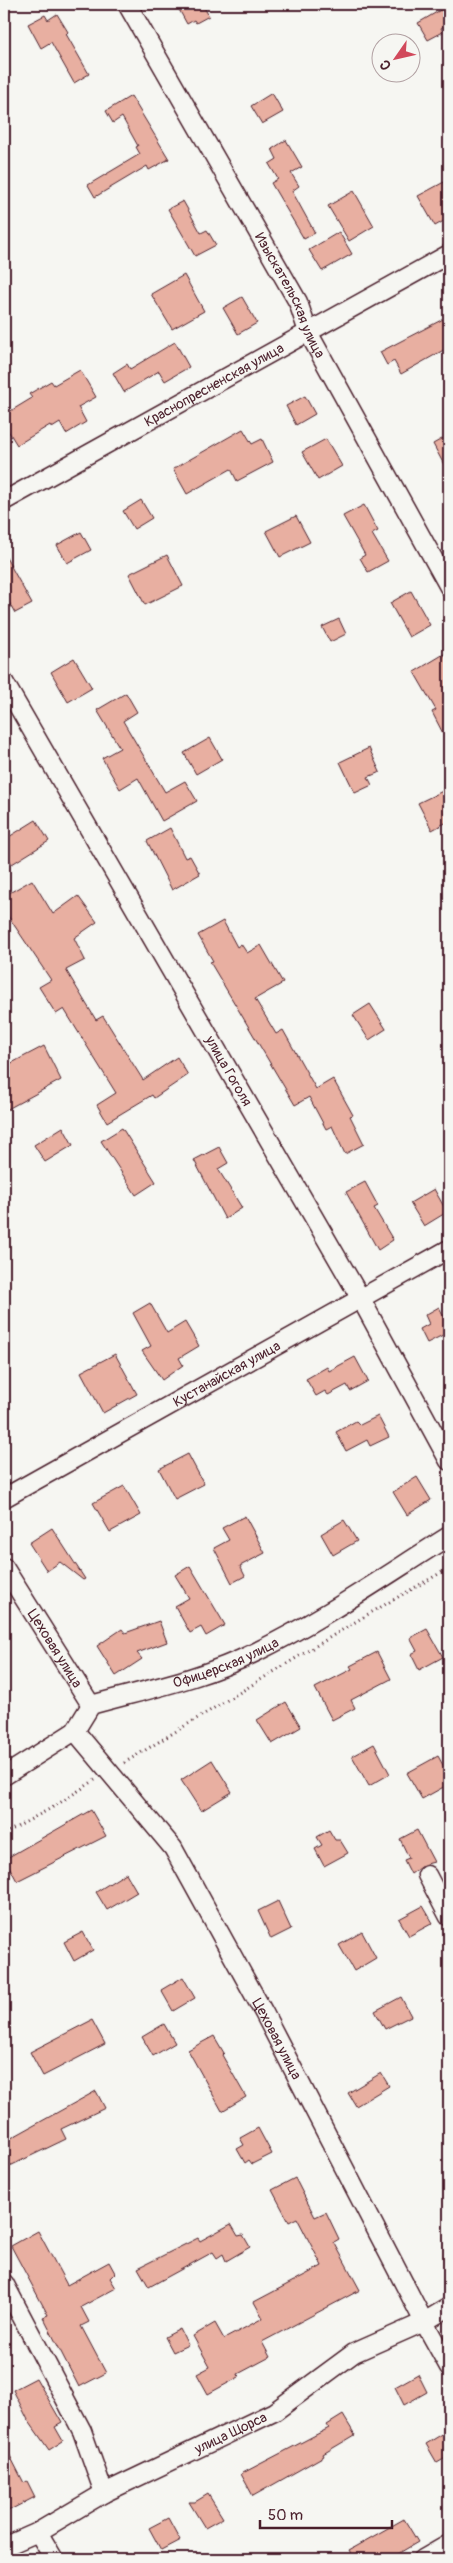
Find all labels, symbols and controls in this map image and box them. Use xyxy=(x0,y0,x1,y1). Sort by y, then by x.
north arrow xyxy=(370,32,420,82)
text: С xyxy=(376,56,395,73)
street label: Изыскательская улица xyxy=(251,230,329,361)
street label: Краснопресненская улица xyxy=(141,339,287,430)
street label: улица Гоголя xyxy=(201,1032,255,1109)
street label: Кустанайская улица xyxy=(170,1337,283,1411)
street label: Цеховая улица xyxy=(24,1606,86,1691)
street label: Офицерская улица xyxy=(171,1634,282,1692)
street label: Цеховая улица xyxy=(249,1995,305,2083)
street label: улица Щорса xyxy=(191,2409,270,2458)
scale bar xyxy=(260,2498,393,2530)
text: 50 m xyxy=(268,2506,303,2525)

